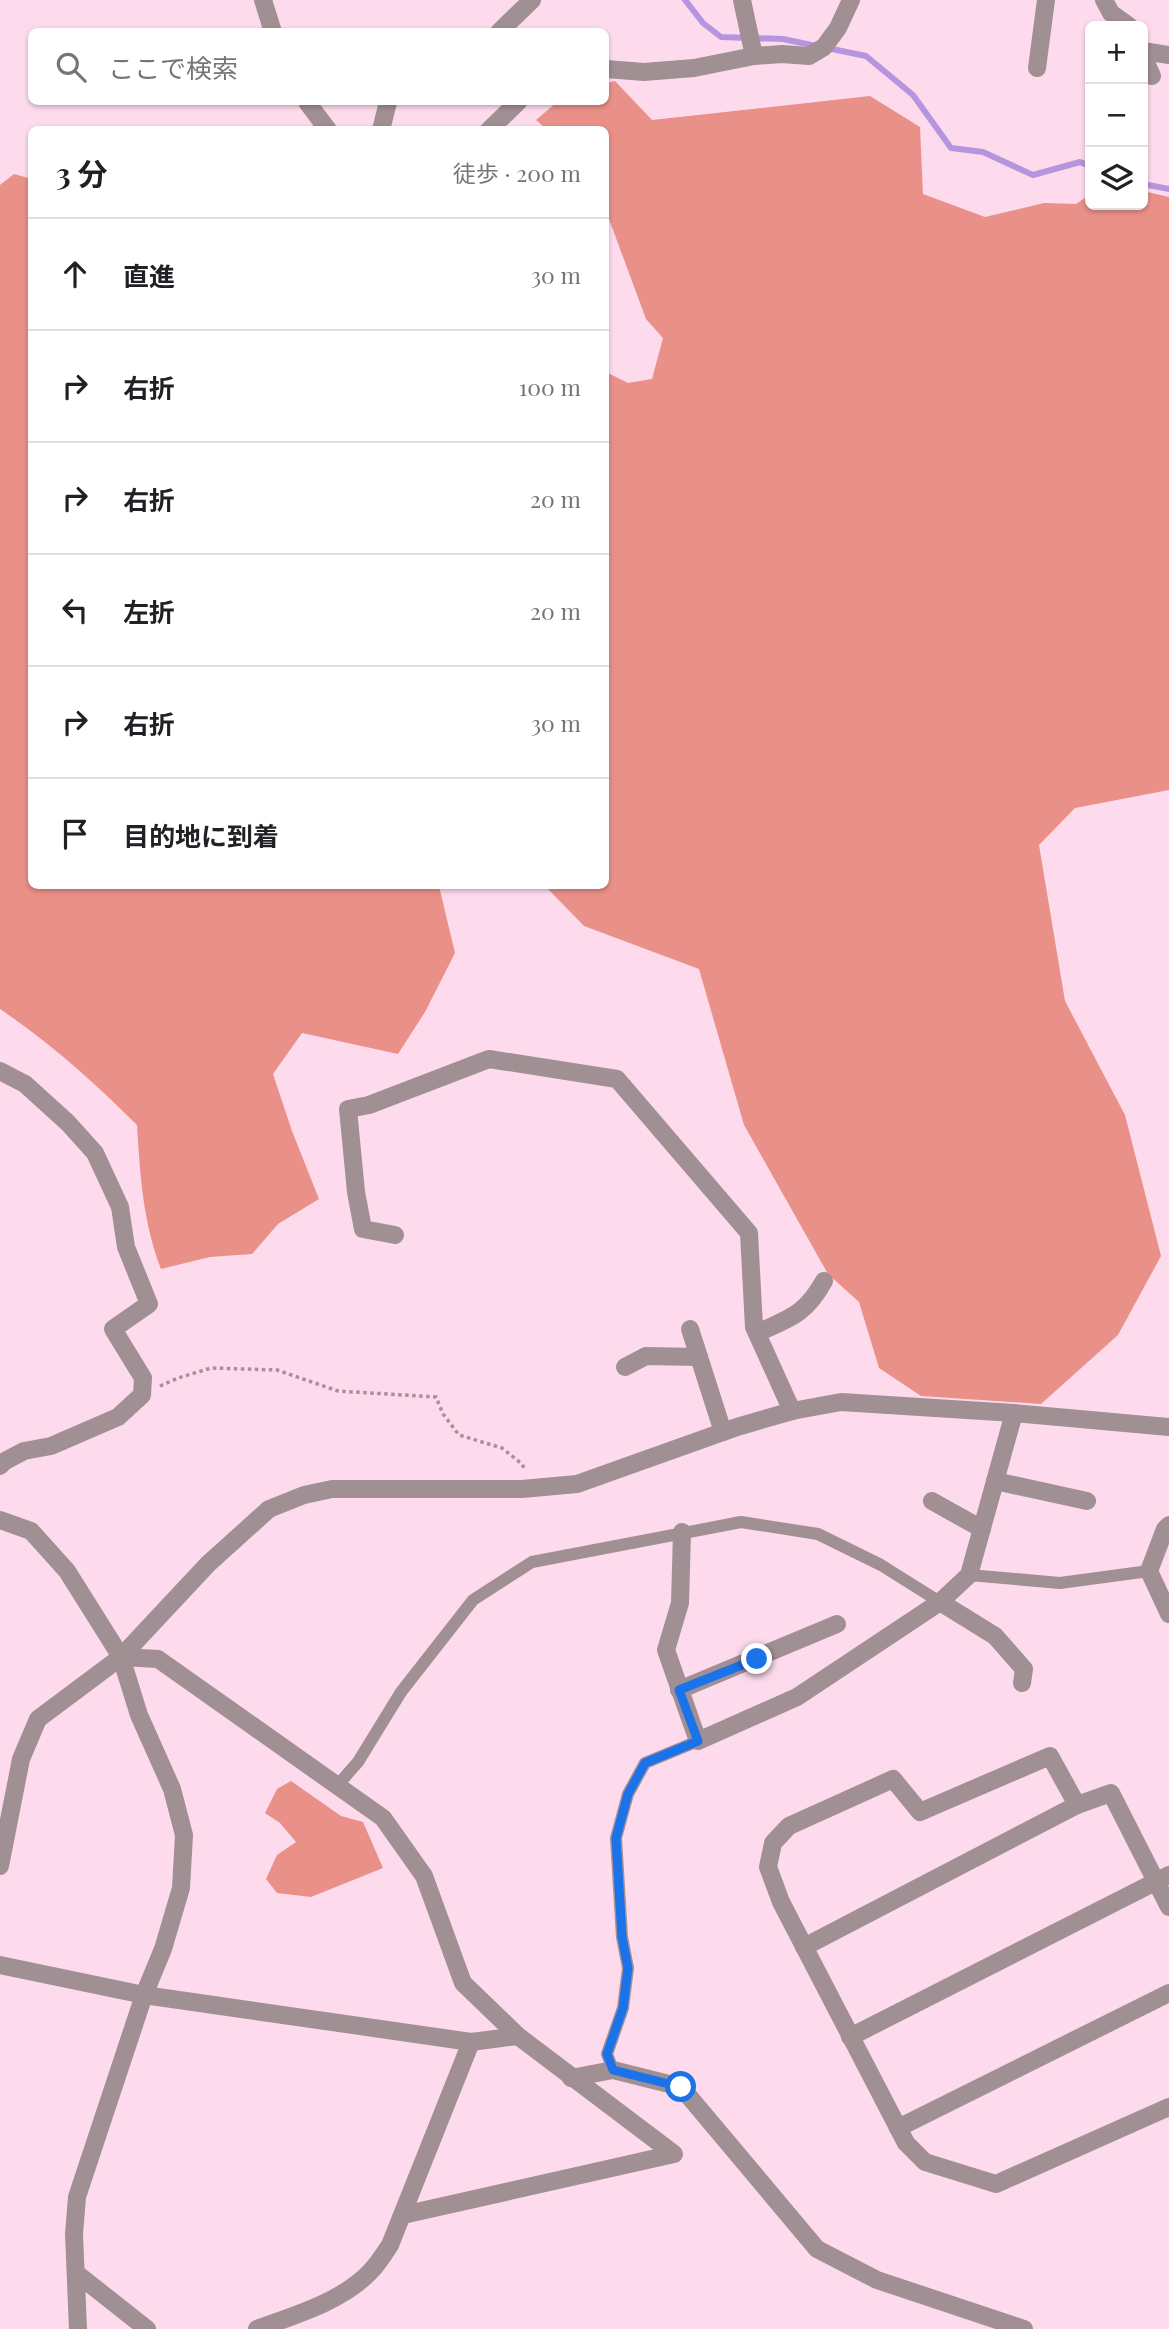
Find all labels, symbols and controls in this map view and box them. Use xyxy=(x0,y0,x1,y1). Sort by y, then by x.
map controls xyxy=(1085,21,1148,210)
button: + xyxy=(1085,21,1148,84)
search box xyxy=(28,28,609,105)
icon: search xyxy=(52,48,90,86)
text: ここで検索 xyxy=(108,50,238,85)
button: − xyxy=(1085,84,1148,147)
button: layers xyxy=(1085,147,1148,210)
text: 3 分 xyxy=(56,153,107,193)
text: 徒歩 · 200 m xyxy=(453,157,581,188)
icon: ahead xyxy=(56,255,94,293)
text: 直進 xyxy=(123,258,175,293)
text: 30 m xyxy=(531,259,581,290)
icon: right xyxy=(56,367,94,405)
text: 右折 xyxy=(123,370,175,405)
text: 100 m xyxy=(519,371,581,402)
icon: right xyxy=(56,479,94,517)
text: 右折 xyxy=(123,482,175,517)
text: 20 m xyxy=(530,483,581,514)
icon: left xyxy=(56,591,94,629)
text: 左折 xyxy=(123,594,175,629)
text: 20 m xyxy=(530,595,581,626)
icon: right xyxy=(56,703,94,741)
text: 右折 xyxy=(123,706,175,741)
text: 30 m xyxy=(531,707,581,738)
icon: arrive xyxy=(56,815,94,853)
text: 目的地に到着 xyxy=(123,818,279,853)
route end xyxy=(741,1643,772,1674)
route start xyxy=(665,2071,696,2102)

